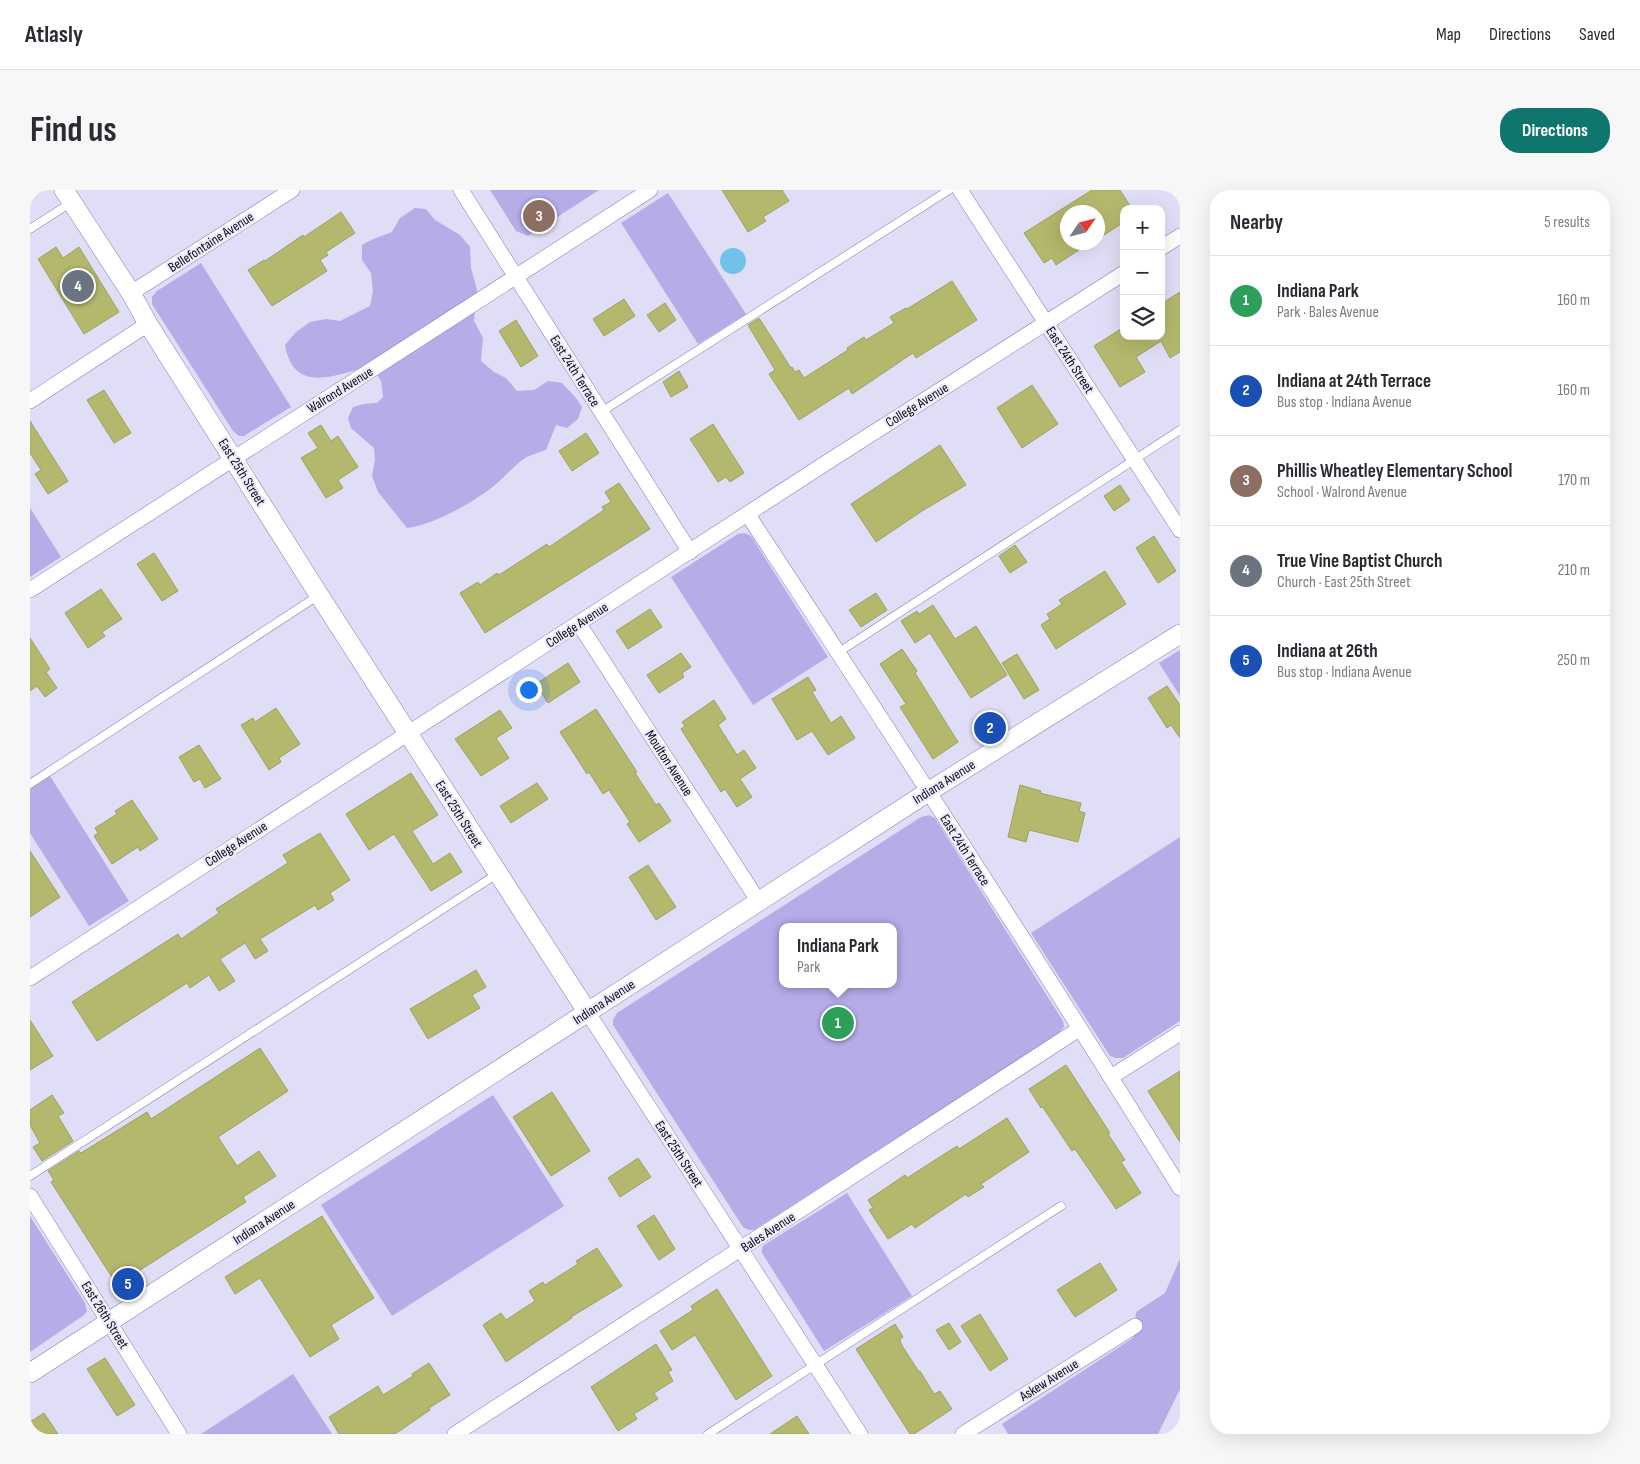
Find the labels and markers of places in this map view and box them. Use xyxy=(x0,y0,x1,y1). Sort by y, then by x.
pin: 3 xyxy=(523,197,555,235)
pin: 4 xyxy=(62,267,94,305)
pin: 2 xyxy=(974,709,1006,747)
pin: 1 xyxy=(822,1004,854,1042)
pin: 5 xyxy=(112,1265,144,1303)

